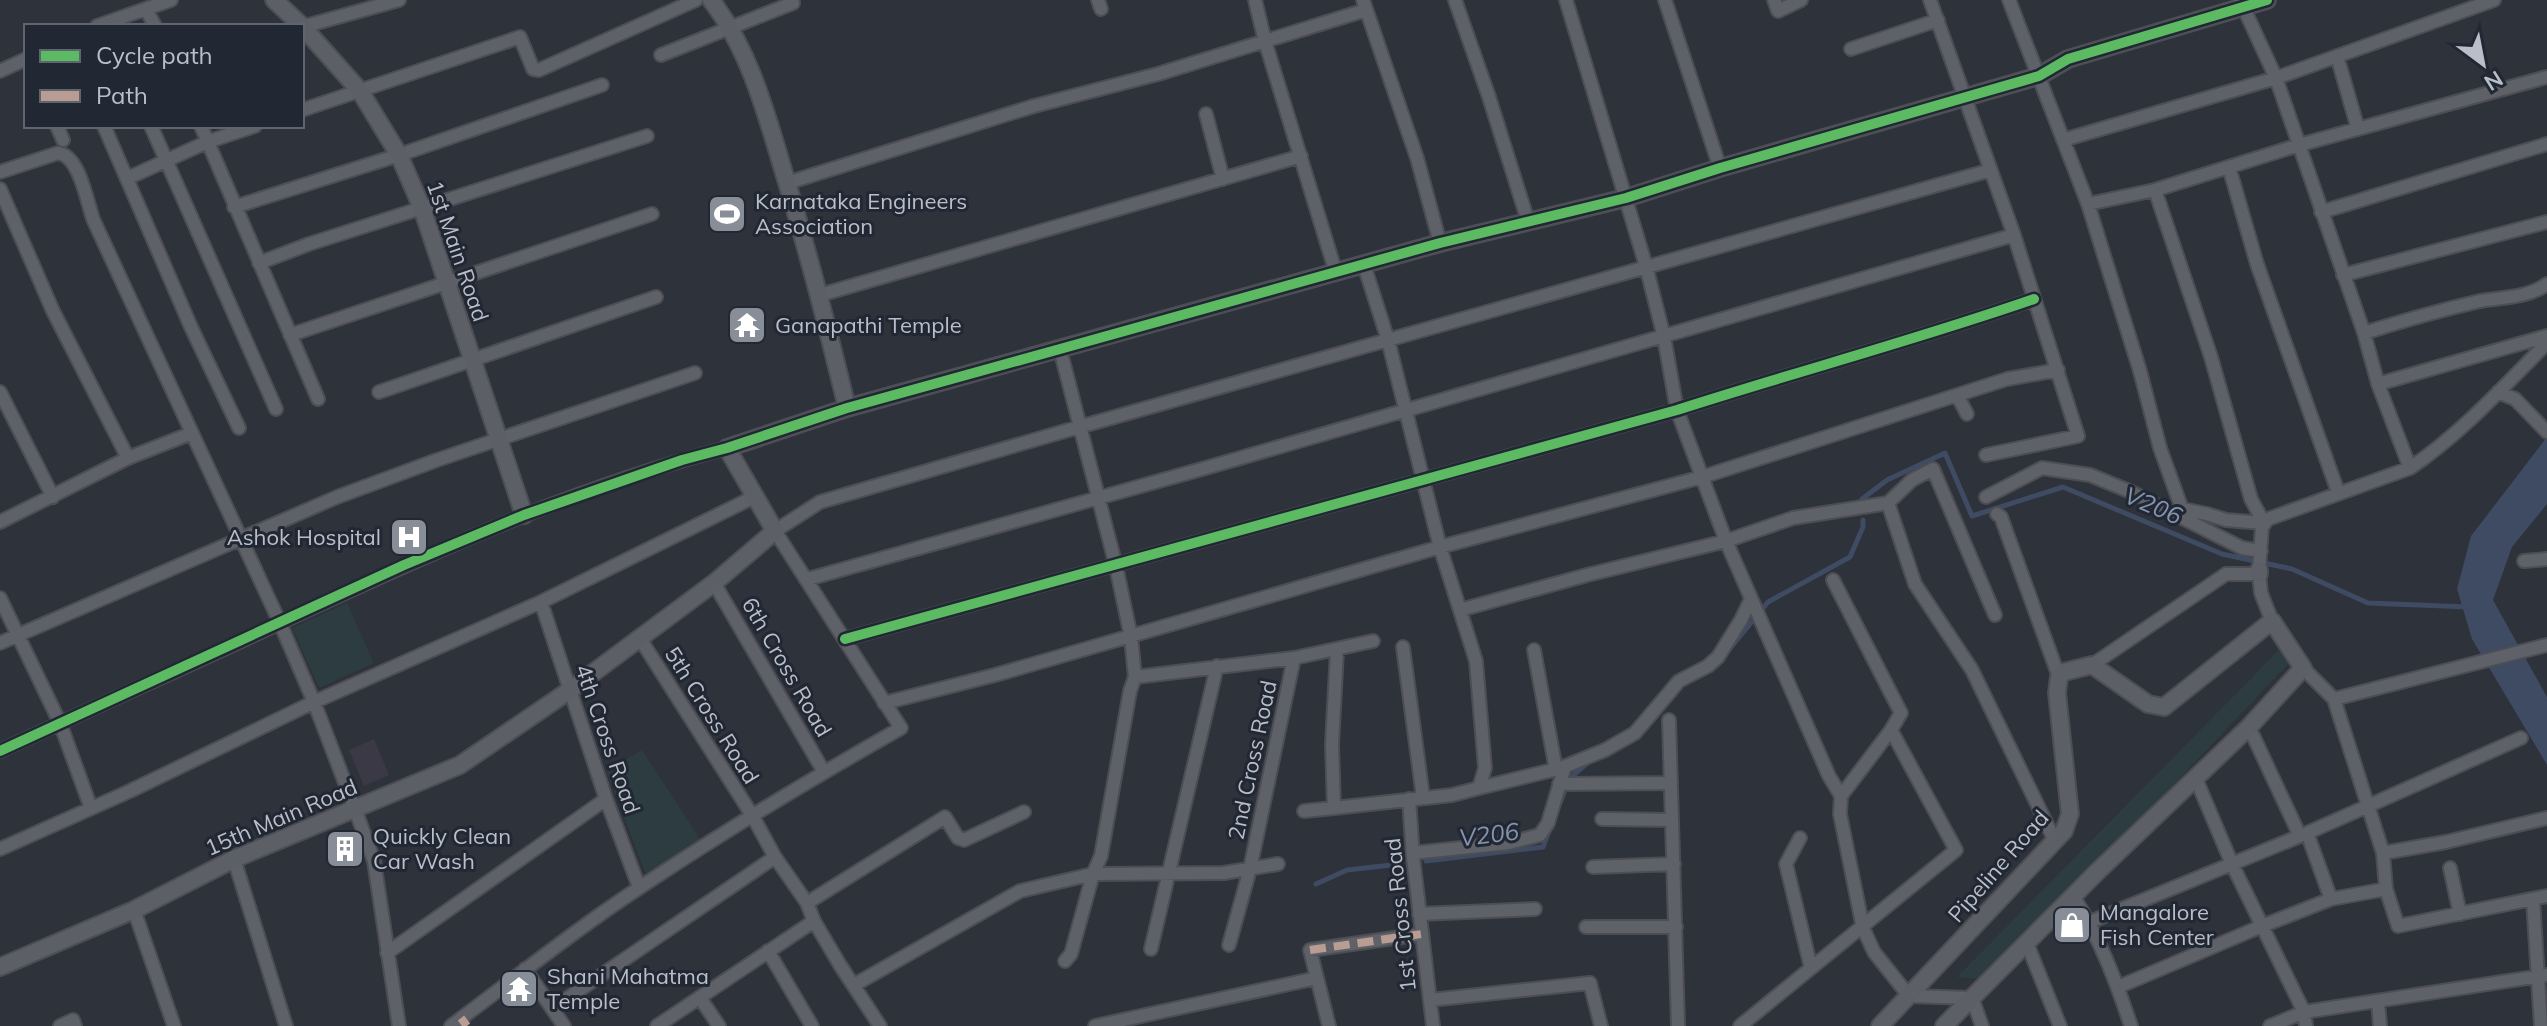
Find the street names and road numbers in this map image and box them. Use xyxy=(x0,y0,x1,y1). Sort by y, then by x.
street label: 1st Main Road xyxy=(421,177,495,325)
street label: 6th Cross Road xyxy=(736,592,838,742)
street label: 5th Cross Road xyxy=(659,641,765,789)
street label: 4th Cross Road xyxy=(569,660,647,818)
street label: 2nd Cross Road xyxy=(1221,678,1283,842)
street label: 15th Main Road xyxy=(201,772,361,862)
street label: Pipeline Road xyxy=(1942,804,2054,928)
street label: 1st Cross Road xyxy=(1378,837,1422,993)

